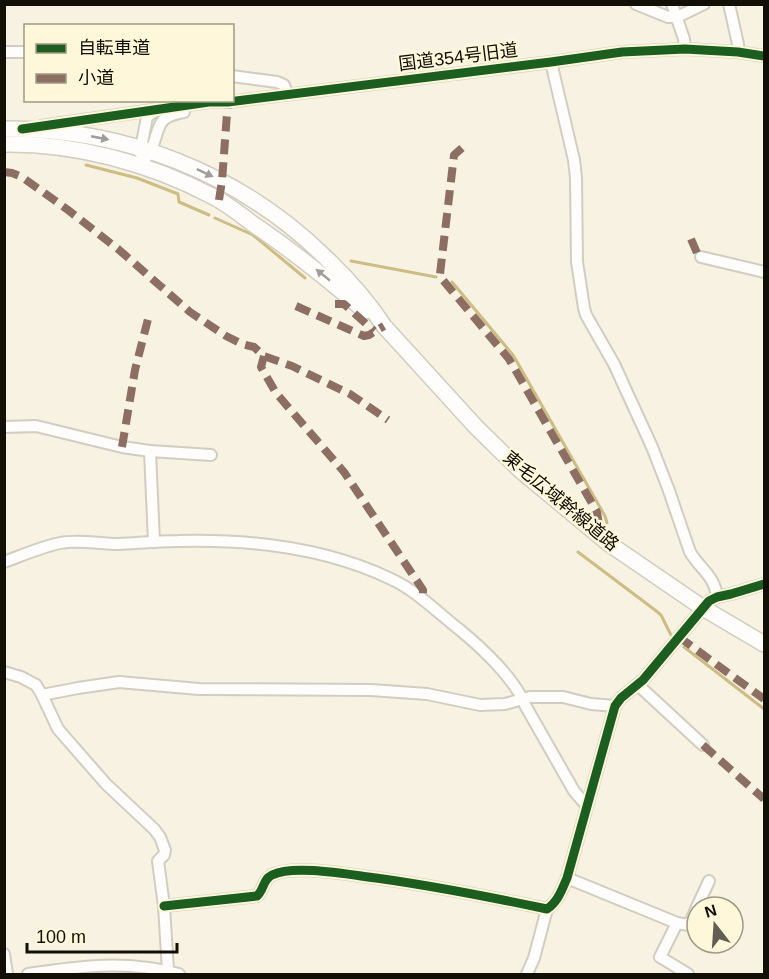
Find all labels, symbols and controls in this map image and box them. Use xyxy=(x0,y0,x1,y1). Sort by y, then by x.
legend xyxy=(24,24,234,102)
text: 自転車道 xyxy=(78,38,150,58)
street label: 国道354号旧道 xyxy=(397,40,519,74)
text: 小道 xyxy=(78,68,114,88)
one-way arrow xyxy=(91,134,110,143)
one-way arrow xyxy=(197,168,214,177)
one-way arrow xyxy=(316,269,331,282)
street label: 東毛広域幹線道路 xyxy=(499,447,623,555)
north arrow xyxy=(685,895,745,955)
text: N xyxy=(703,901,719,921)
scale bar xyxy=(27,916,177,954)
text: 100 m xyxy=(36,927,86,947)

